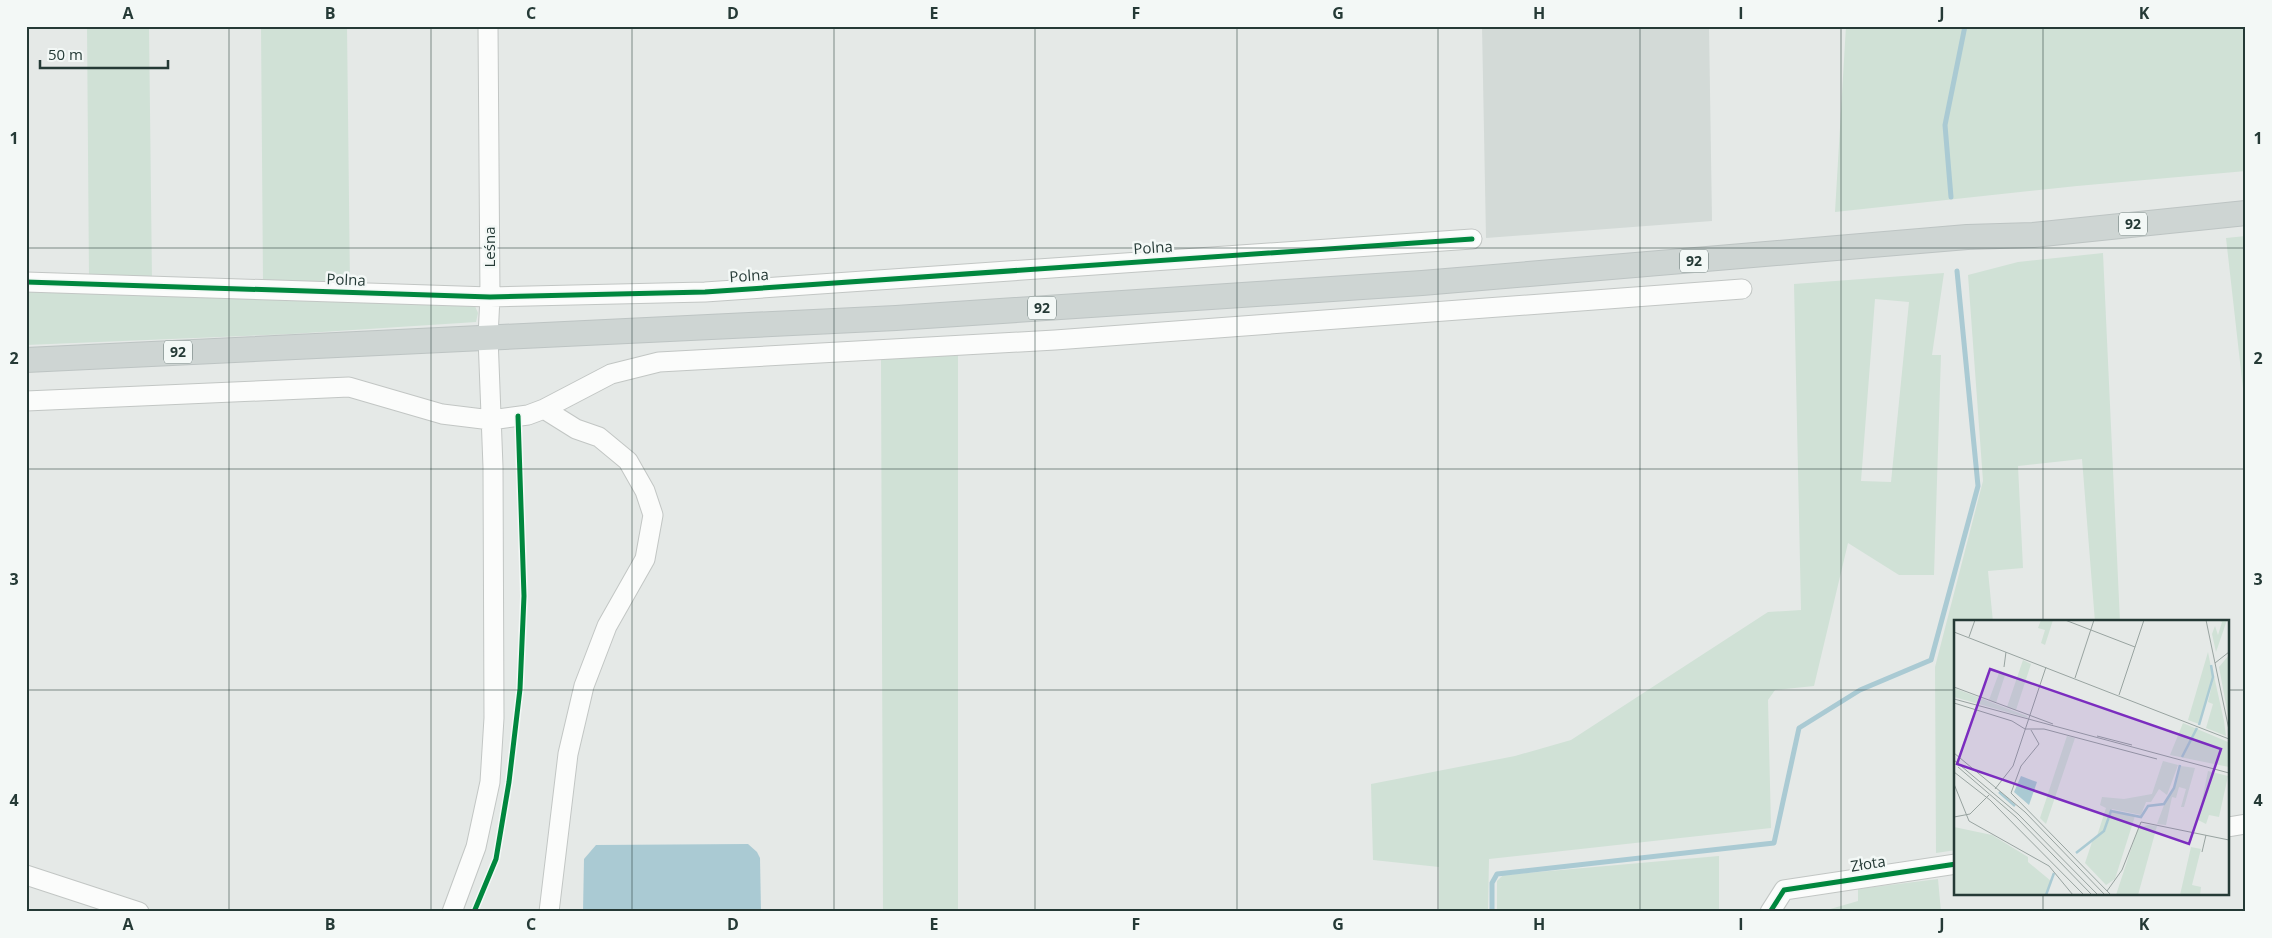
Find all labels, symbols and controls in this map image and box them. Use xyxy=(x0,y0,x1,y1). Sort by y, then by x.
text: A xyxy=(122,2,134,24)
text: B xyxy=(325,2,335,24)
text: C xyxy=(526,2,536,24)
text: D xyxy=(727,2,739,24)
text: E xyxy=(930,2,939,24)
text: F xyxy=(1132,2,1140,24)
text: G xyxy=(1332,2,1344,24)
text: H xyxy=(1533,2,1545,24)
text: I xyxy=(1738,2,1744,24)
text: J xyxy=(1937,2,1945,24)
text: K xyxy=(2139,2,2150,24)
scale bar xyxy=(40,38,168,70)
text: 50 m xyxy=(48,44,83,64)
text: 1 xyxy=(9,127,19,149)
text: 1 xyxy=(2253,127,2263,149)
road number: 92 xyxy=(2119,212,2147,235)
street label: Leśna xyxy=(479,227,499,267)
street label: Polna xyxy=(1133,236,1173,258)
road number: 92 xyxy=(1680,250,1708,272)
street label: Polna xyxy=(729,264,769,286)
street label: Polna xyxy=(326,268,366,290)
road number: 92 xyxy=(1028,296,1056,320)
road number: 92 xyxy=(164,341,192,364)
text: 2 xyxy=(9,347,19,369)
text: 2 xyxy=(2253,347,2263,369)
text: 3 xyxy=(9,568,19,590)
text: 3 xyxy=(2253,568,2263,590)
inset map xyxy=(1954,620,2230,896)
text: 4 xyxy=(9,789,19,811)
text: 4 xyxy=(2253,789,2263,811)
street label: Złota xyxy=(1849,850,1887,876)
text: A xyxy=(122,913,134,935)
text: B xyxy=(325,913,335,935)
text: C xyxy=(526,913,536,935)
text: D xyxy=(727,913,739,935)
text: E xyxy=(930,913,939,935)
text: F xyxy=(1132,913,1140,935)
text: G xyxy=(1332,913,1344,935)
text: H xyxy=(1533,913,1545,935)
text: I xyxy=(1738,913,1744,935)
text: J xyxy=(1937,913,1945,935)
text: K xyxy=(2139,913,2150,935)

